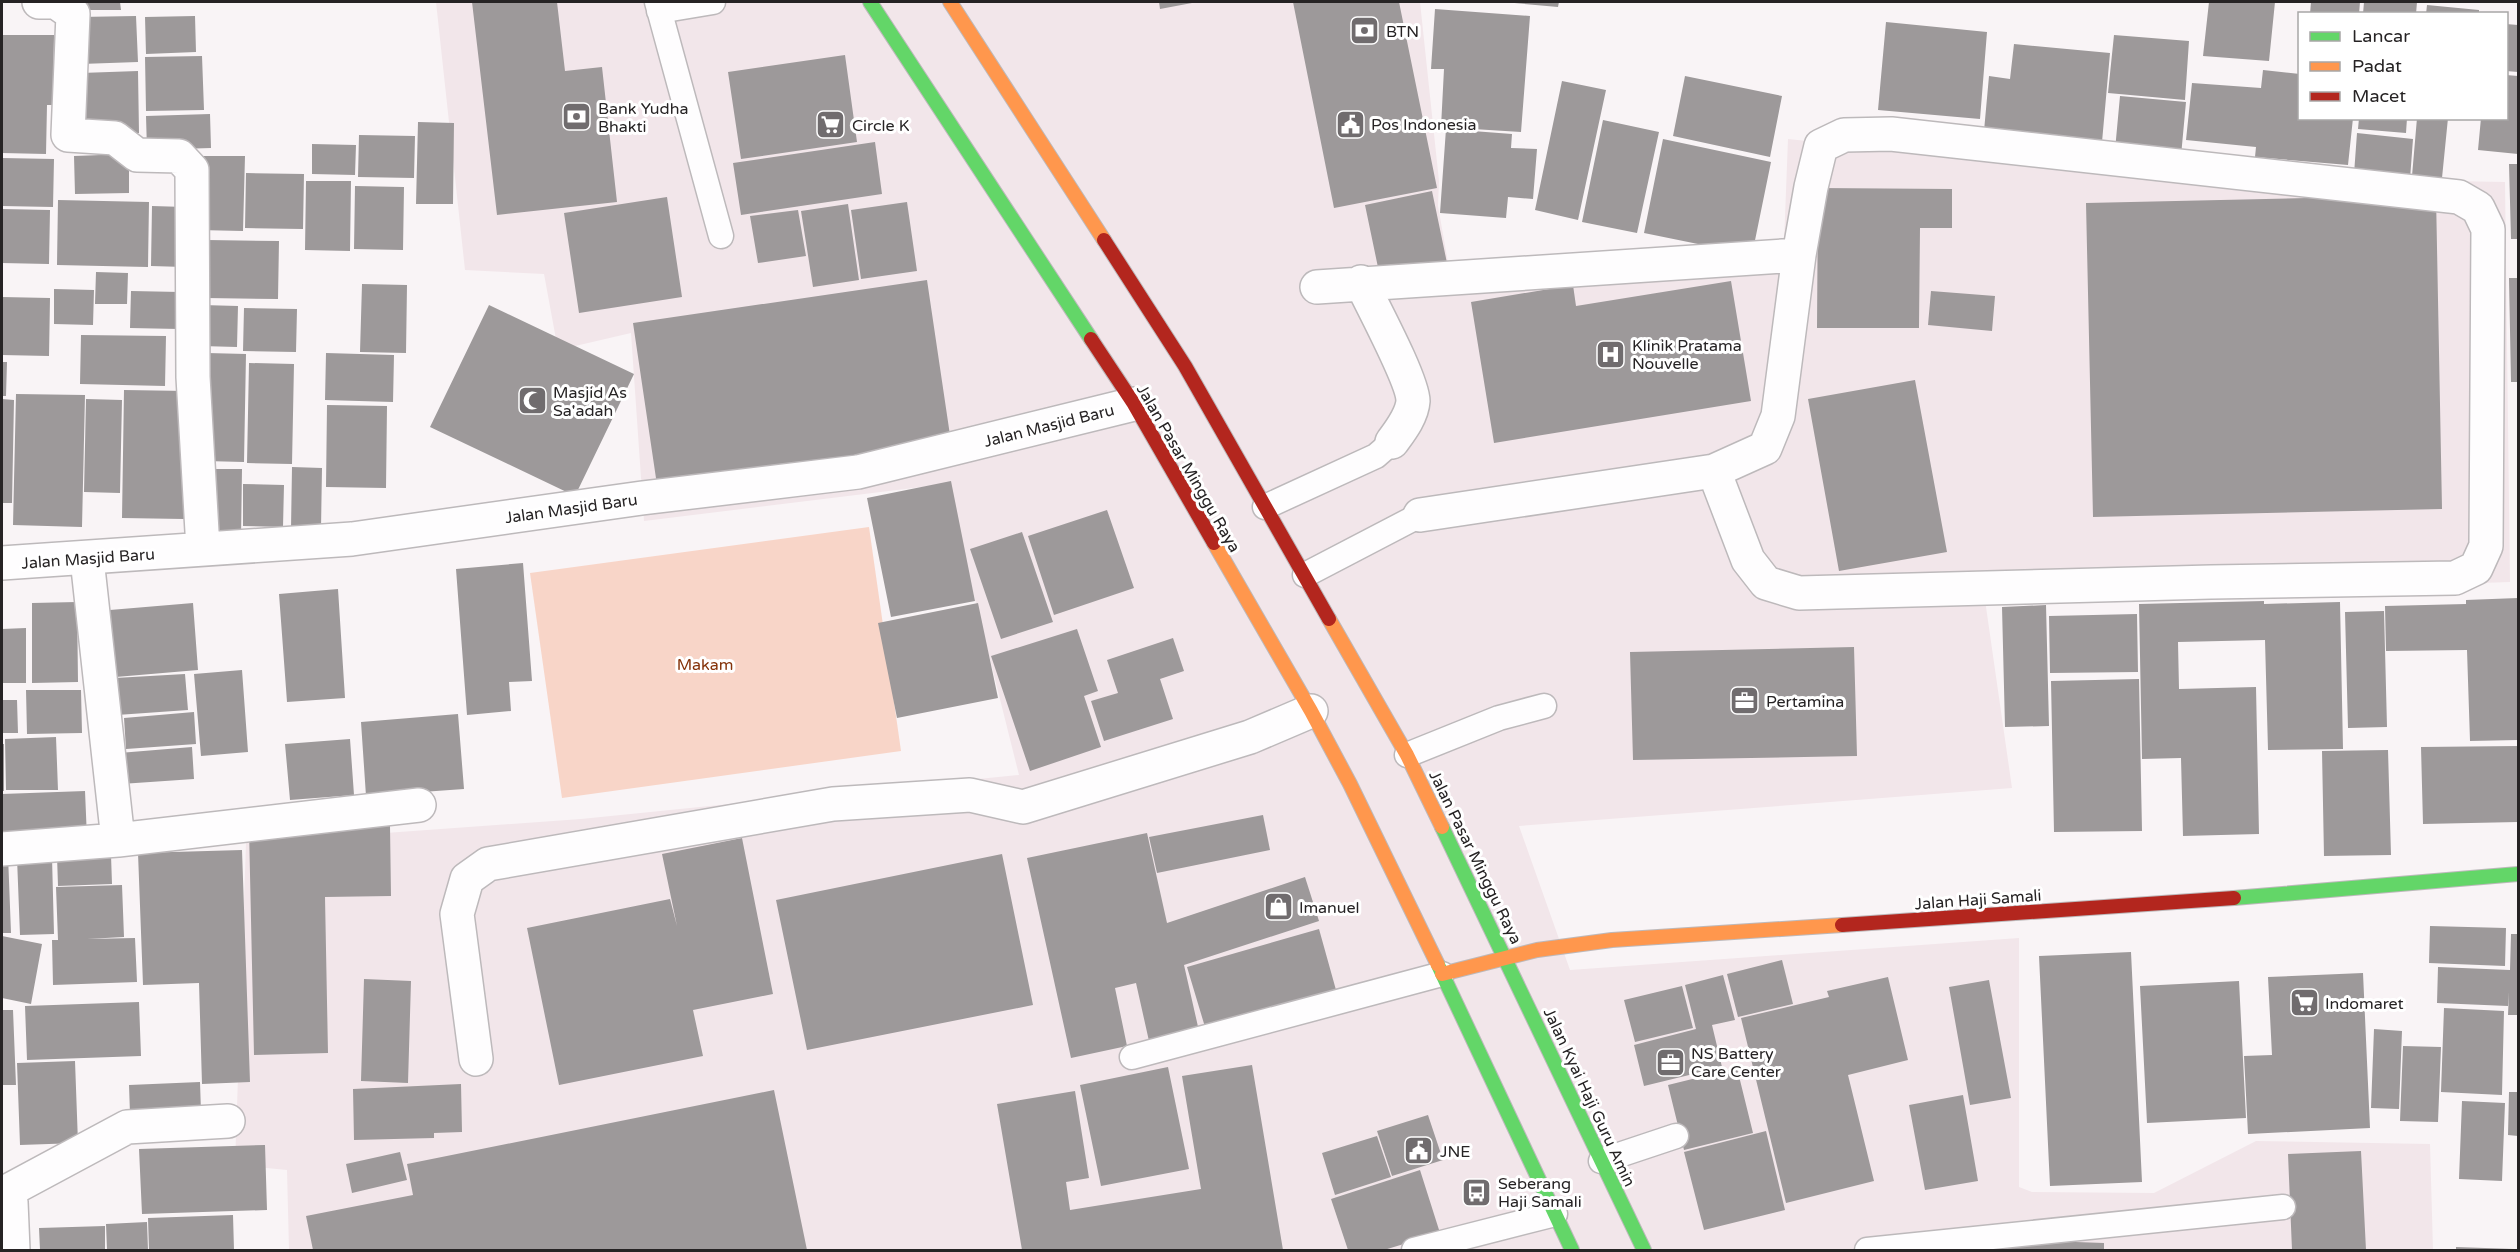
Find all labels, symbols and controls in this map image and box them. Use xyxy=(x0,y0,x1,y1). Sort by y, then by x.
legend xyxy=(2298,12,2508,120)
bank icon: BTN xyxy=(1349,15,1381,47)
place label: BTN xyxy=(1386,22,1419,42)
text: Lancar xyxy=(2352,25,2410,47)
text: Padat xyxy=(2352,55,2402,77)
text: Macet xyxy=(2352,85,2406,107)
place label: Bank Yudha Bhakti xyxy=(598,99,688,137)
bank icon: Bank Yudha Bhakti xyxy=(561,101,593,133)
public building icon: Pos Indonesia xyxy=(1334,108,1366,140)
supermarket icon: Circle K xyxy=(815,109,847,141)
place label: Pos Indonesia xyxy=(1371,115,1477,135)
place label: Circle K xyxy=(852,116,910,136)
place label: Klinik Pratama Nouvelle xyxy=(1632,336,1742,374)
hospital icon: Klinik Pratama Nouvelle xyxy=(1595,338,1627,370)
street label: Jalan Pasar Minggu Raya xyxy=(1132,381,1244,556)
place label: Masjid As Sa'adah xyxy=(553,383,627,421)
mosque icon: Masjid As Sa'adah xyxy=(516,385,548,417)
street label: Jalan Masjid Baru xyxy=(982,400,1117,452)
street label: Jalan Masjid Baru xyxy=(504,490,639,528)
street label: Jalan Masjid Baru xyxy=(21,544,155,574)
park label: Makam xyxy=(677,655,733,675)
office icon: Pertamina xyxy=(1729,685,1761,717)
place label: Pertamina xyxy=(1766,692,1844,712)
street label: Jalan Pasar Minggu Raya xyxy=(1424,767,1526,947)
street label: Jalan Haji Samali xyxy=(1914,886,2042,914)
shop icon: Imanuel xyxy=(1262,891,1294,923)
place label: Imanuel xyxy=(1299,898,1360,918)
supermarket icon: Indomaret xyxy=(2288,987,2320,1019)
place label: Indomaret xyxy=(2325,994,2404,1014)
street label: Jalan Kyai Haji Guru Amin xyxy=(1539,1005,1639,1190)
place label: NS Battery Care Center xyxy=(1691,1044,1782,1082)
office icon: NS Battery Care Center xyxy=(1654,1046,1686,1078)
public building icon: JNE xyxy=(1403,1135,1435,1167)
place label: JNE xyxy=(1440,1142,1471,1162)
place label: Seberang Haji Samali xyxy=(1498,1174,1582,1212)
bus stop icon: Seberang Haji Samali xyxy=(1461,1176,1493,1208)

